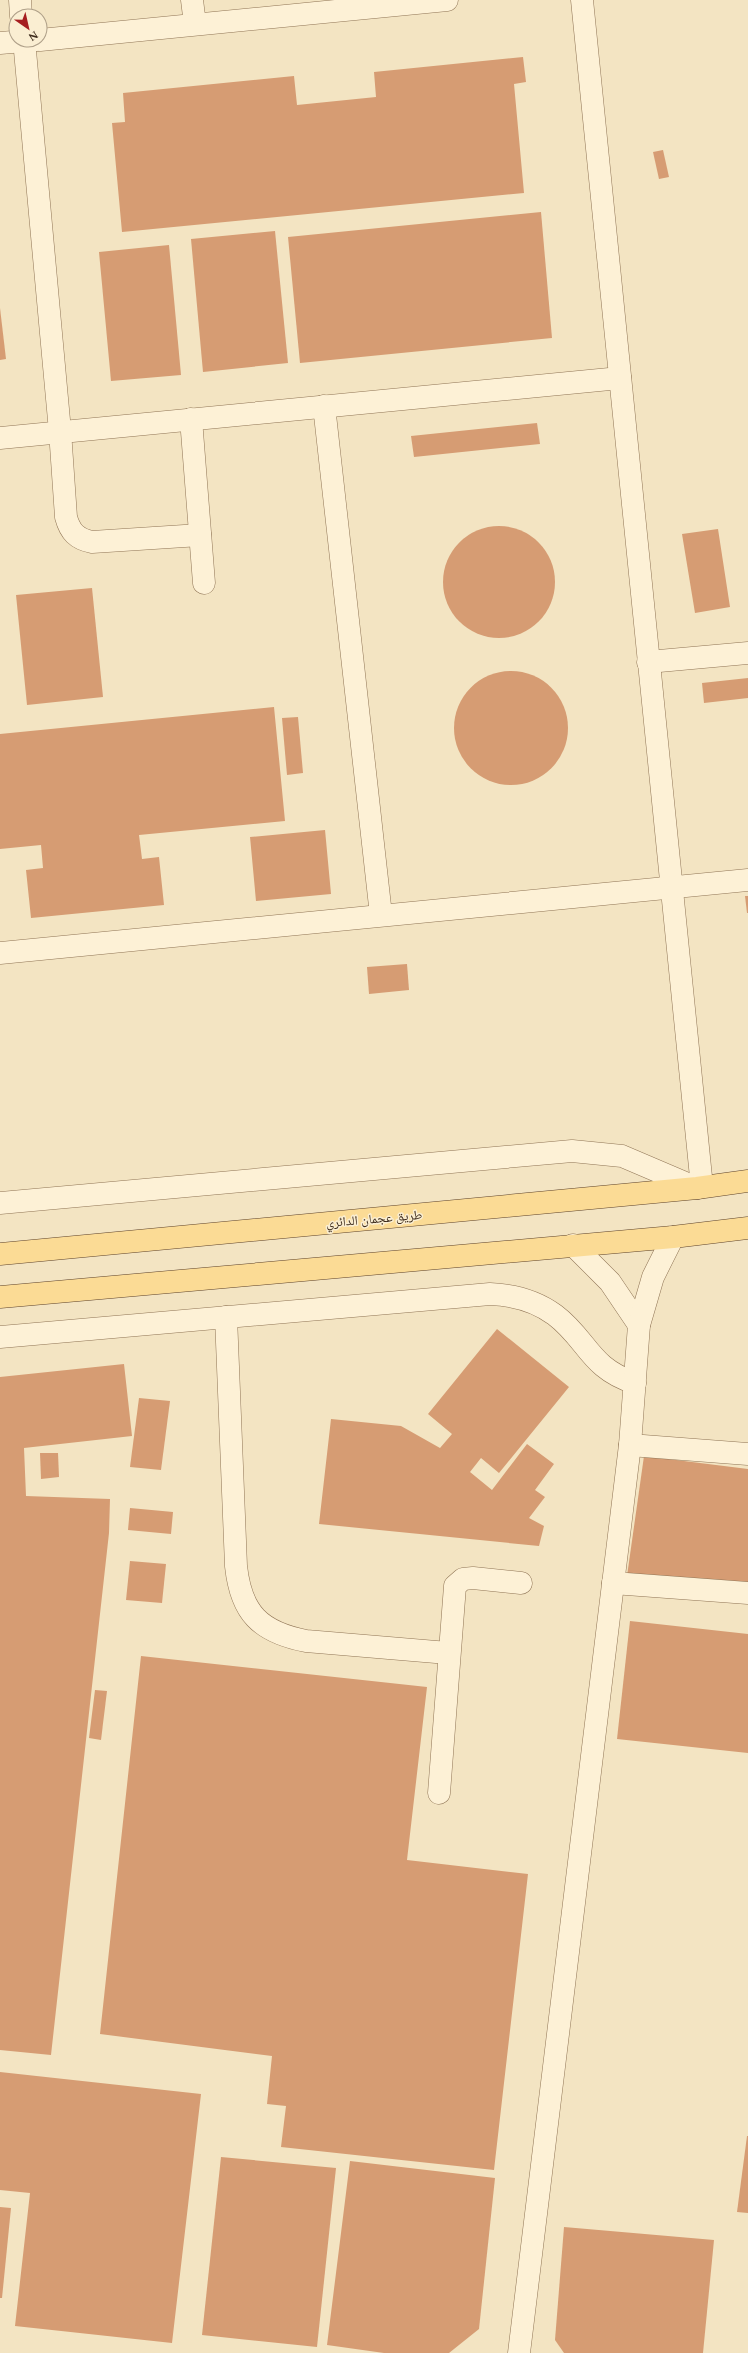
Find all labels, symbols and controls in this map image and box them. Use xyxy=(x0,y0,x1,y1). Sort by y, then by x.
north arrow xyxy=(8,8,48,48)
text: N xyxy=(25,26,42,45)
street label: طريق عجمان الدائري xyxy=(325,1205,423,1233)

